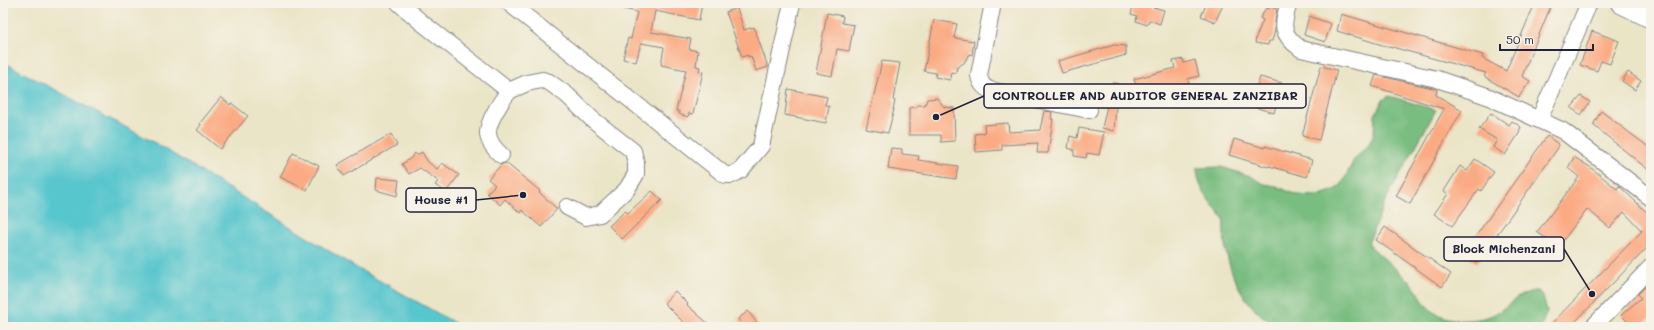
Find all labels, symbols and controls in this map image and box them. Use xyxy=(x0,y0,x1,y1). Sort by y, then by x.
scale bar xyxy=(1500,26,1593,52)
text: 50 m xyxy=(1506,31,1534,47)
callout: CONTROLLER AND AUDITOR GENERAL ZANZIBAR xyxy=(984,84,1306,108)
text: CONTROLLER AND AUDITOR GENERAL ZANZIBAR xyxy=(992,87,1298,103)
callout: House #1 xyxy=(406,188,476,212)
text: House #1 xyxy=(414,191,468,207)
callout: Block Michenzani xyxy=(1444,237,1564,261)
text: Block Michenzani xyxy=(1452,240,1556,256)

